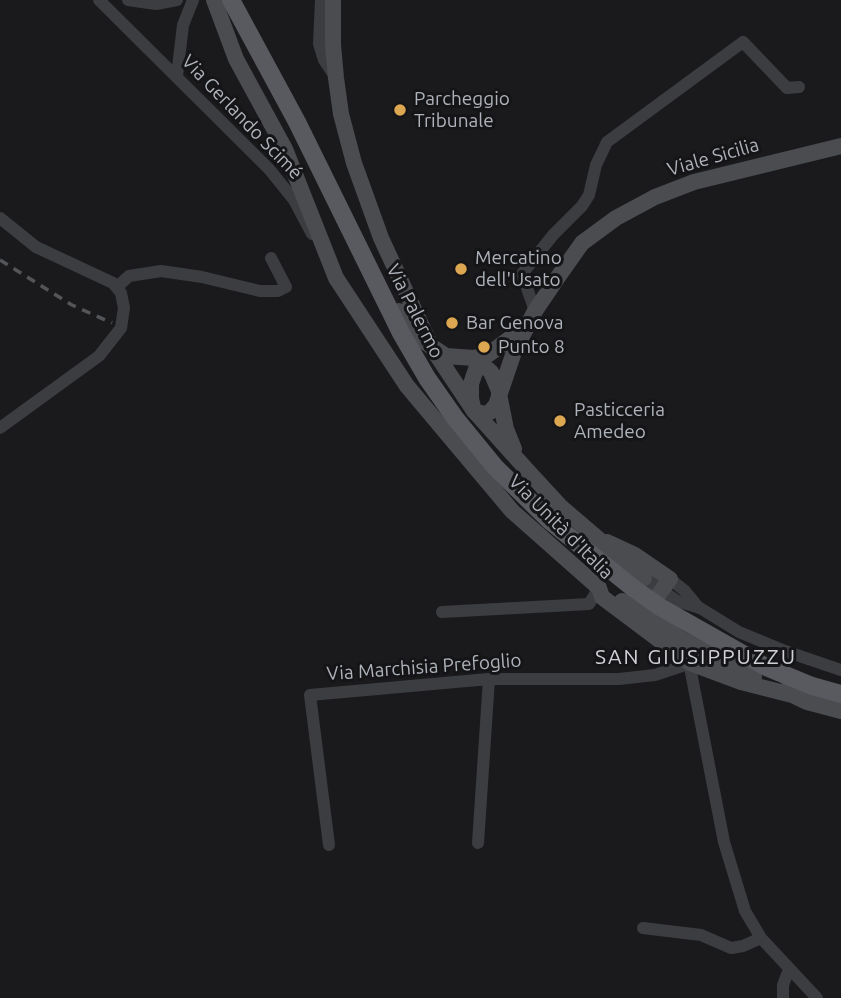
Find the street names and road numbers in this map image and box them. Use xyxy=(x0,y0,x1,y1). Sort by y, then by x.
street label: Via Gerlando Scimé xyxy=(177,50,307,184)
street label: Viale Sicilia xyxy=(665,133,761,181)
street label: Via Palermo xyxy=(382,260,448,362)
street label: Via Unità d'Italia xyxy=(504,470,618,584)
street label: Via Marchisia Prefoglio xyxy=(326,649,522,685)

